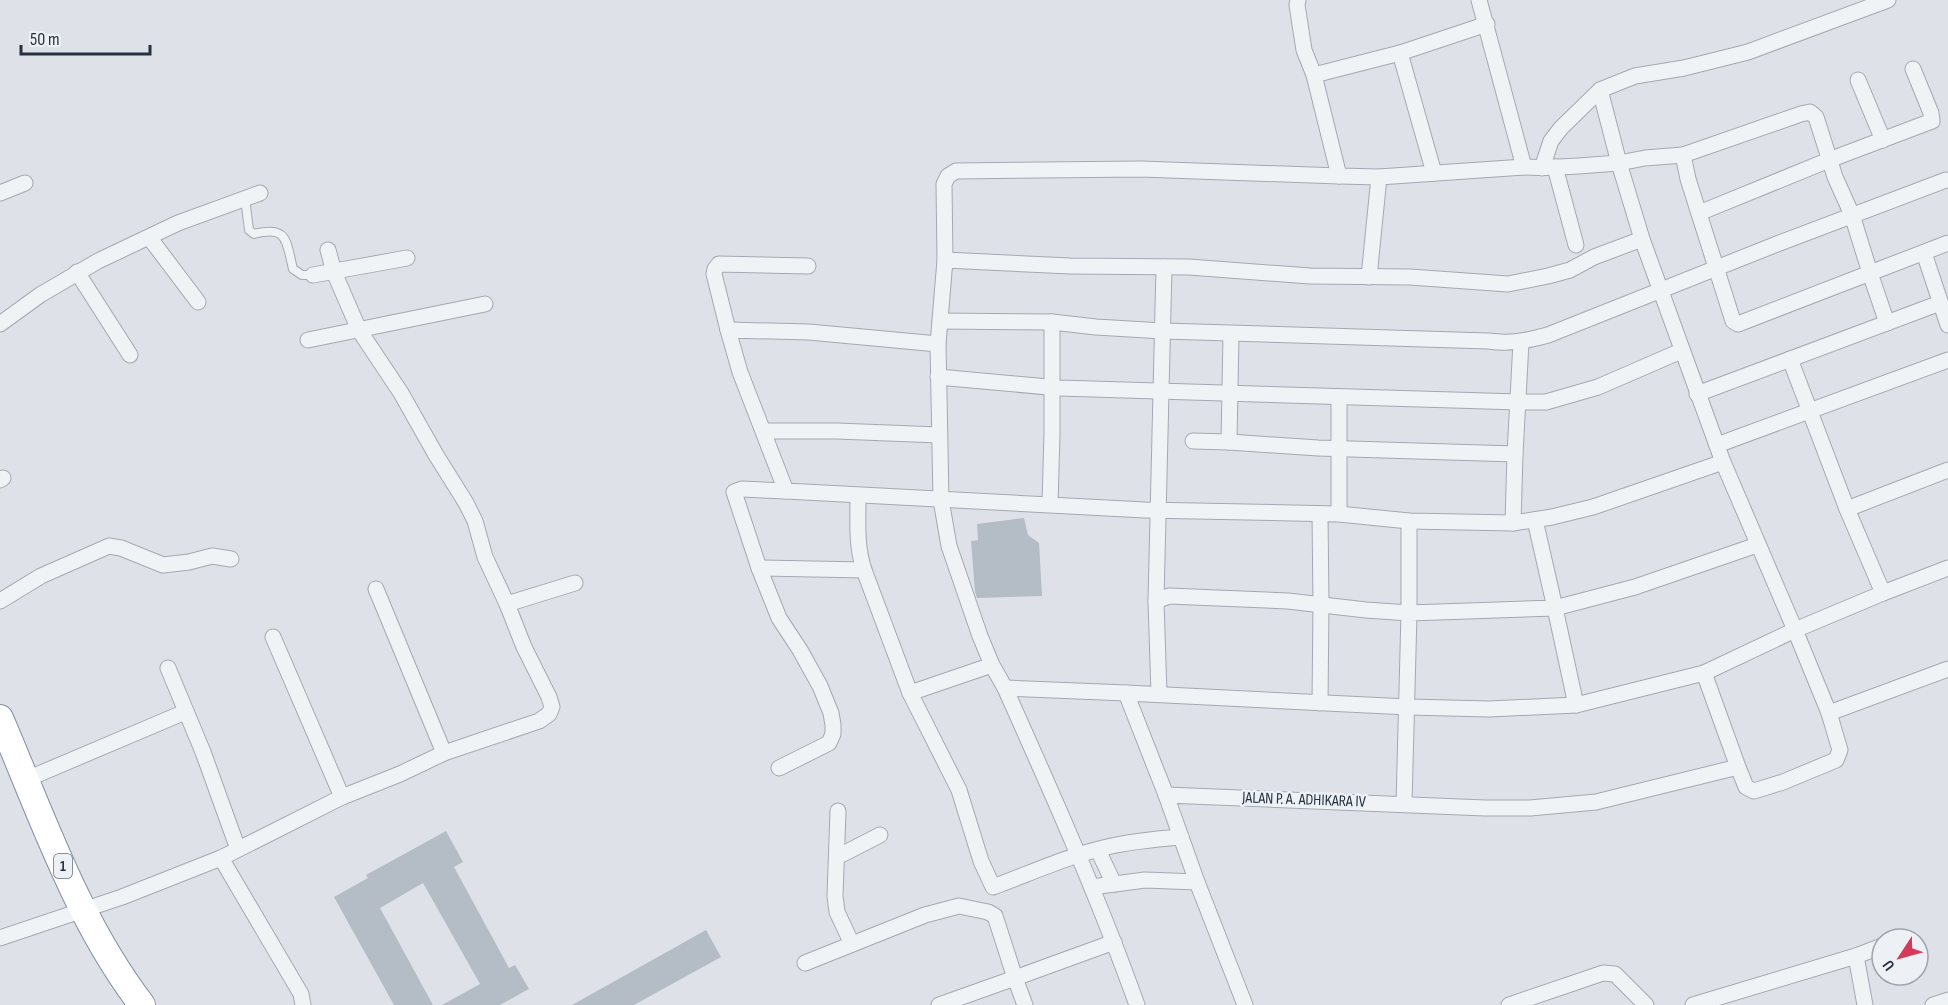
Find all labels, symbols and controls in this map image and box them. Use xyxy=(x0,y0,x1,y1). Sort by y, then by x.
scale bar xyxy=(21,18,150,56)
text: 50 m xyxy=(30,29,60,50)
street label: JALAN P. A. ADHIKARA IV xyxy=(1241,788,1367,812)
road number: 1 xyxy=(54,854,72,878)
north arrow xyxy=(1870,927,1930,987)
text: U xyxy=(1879,956,1899,974)

